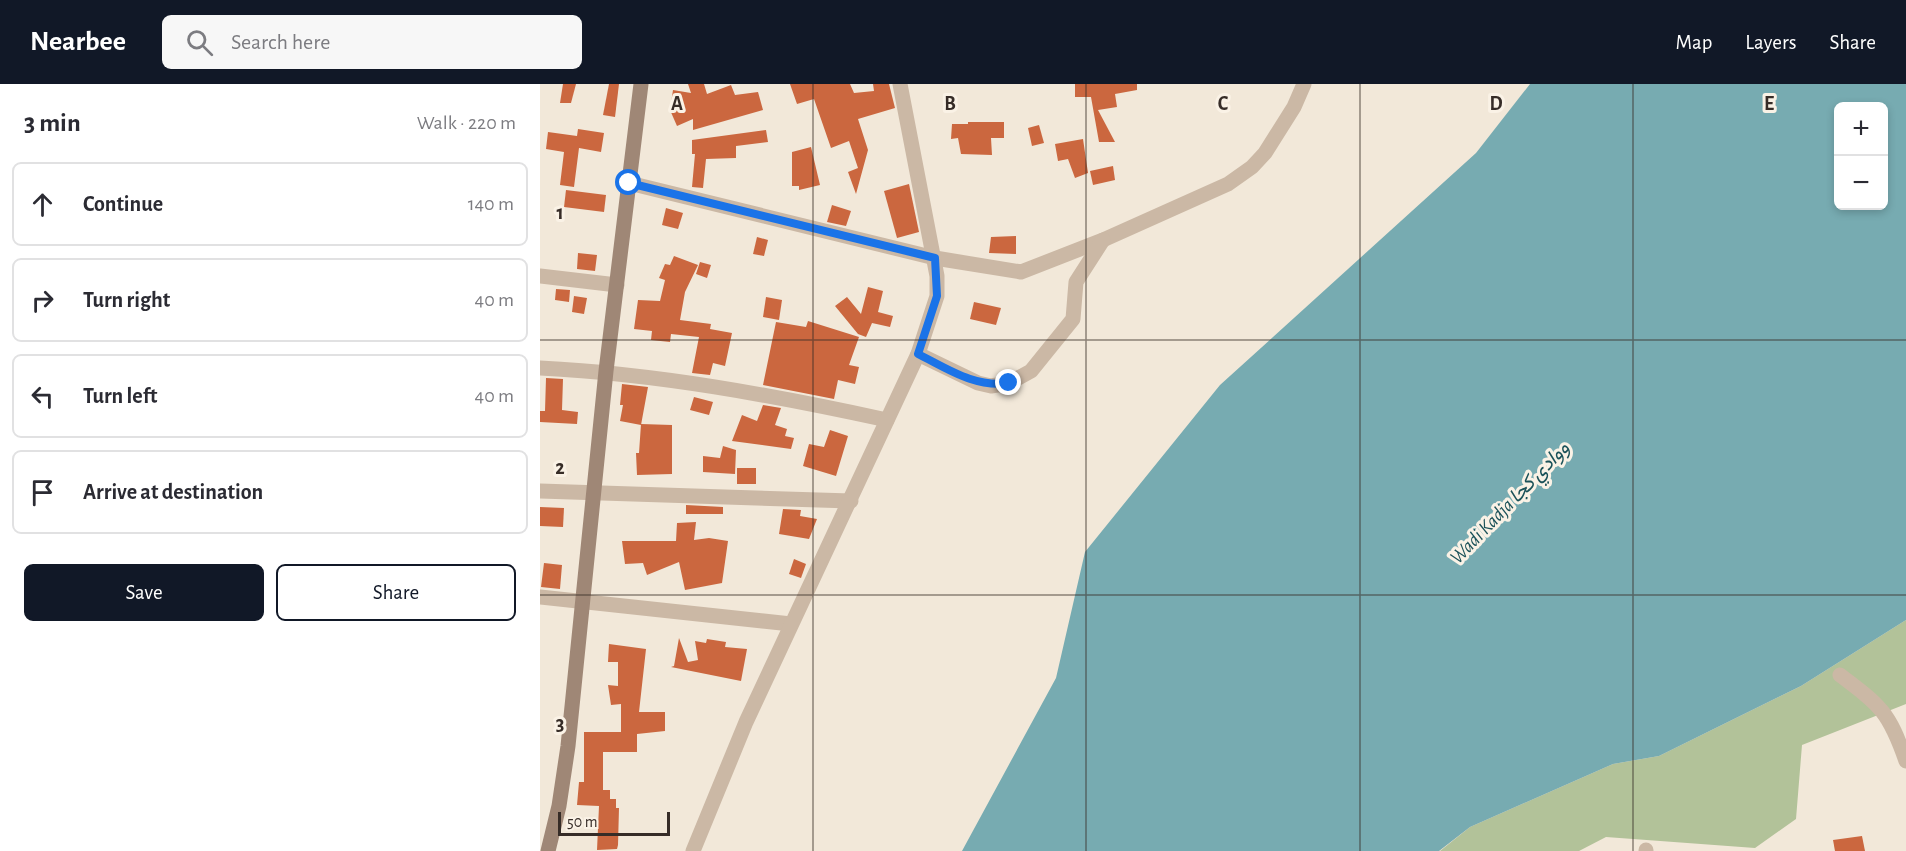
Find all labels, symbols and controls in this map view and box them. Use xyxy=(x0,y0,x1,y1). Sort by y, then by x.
search box xyxy=(162,15,582,69)
icon: search xyxy=(183,26,216,59)
text: Nearbee xyxy=(30,28,126,56)
text: Search here xyxy=(231,31,330,53)
text: Map xyxy=(1676,32,1712,53)
text: Layers xyxy=(1745,32,1796,53)
text: Share xyxy=(1829,32,1876,53)
text: A xyxy=(671,94,683,114)
text: B xyxy=(944,94,956,114)
text: C xyxy=(1218,94,1229,114)
text: D xyxy=(1489,94,1503,114)
text: E xyxy=(1764,94,1774,114)
map controls xyxy=(1834,102,1888,210)
button: + xyxy=(1834,102,1888,156)
text: 3 min xyxy=(24,110,81,136)
text: Walk · 220 m xyxy=(417,113,516,133)
button: − xyxy=(1834,156,1888,210)
route start xyxy=(615,169,641,195)
icon: ahead xyxy=(26,188,59,221)
text: Continue xyxy=(83,193,163,215)
text: 140 m xyxy=(468,194,514,214)
text: 1 xyxy=(556,203,564,223)
icon: right xyxy=(26,284,59,317)
text: Turn right xyxy=(83,289,170,311)
text: 40 m xyxy=(475,290,514,310)
route end xyxy=(995,369,1021,395)
icon: left xyxy=(26,380,59,413)
text: Turn left xyxy=(83,385,157,407)
text: 40 m xyxy=(475,386,514,406)
water label: Wadi Kadja ووادي كجا xyxy=(1446,438,1577,571)
text: 2 xyxy=(555,458,565,478)
icon: arrive xyxy=(26,476,59,509)
text: Arrive at destination xyxy=(83,481,263,503)
button: Save xyxy=(24,564,264,621)
button: Share xyxy=(276,564,516,621)
text: 3 xyxy=(556,714,564,734)
scale bar xyxy=(558,809,670,836)
text: 50 m xyxy=(567,814,598,830)

